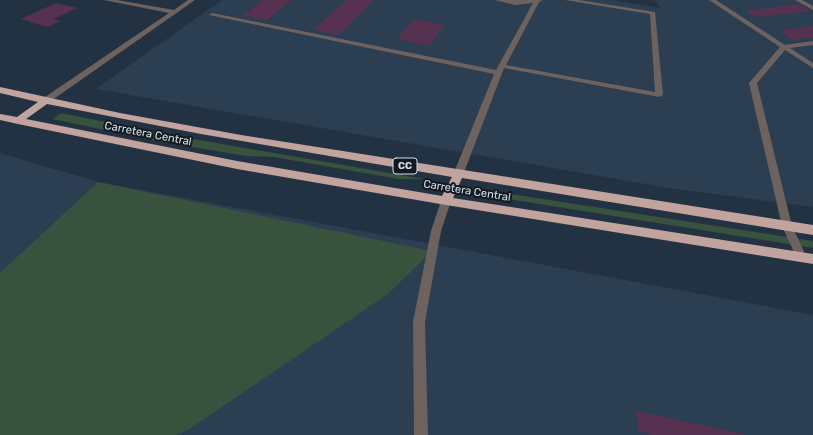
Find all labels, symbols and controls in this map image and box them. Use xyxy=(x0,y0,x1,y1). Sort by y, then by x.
street label: Carretera Central xyxy=(103,119,193,149)
road number: CC xyxy=(393,158,417,174)
street label: Carretera Central xyxy=(422,178,512,204)

